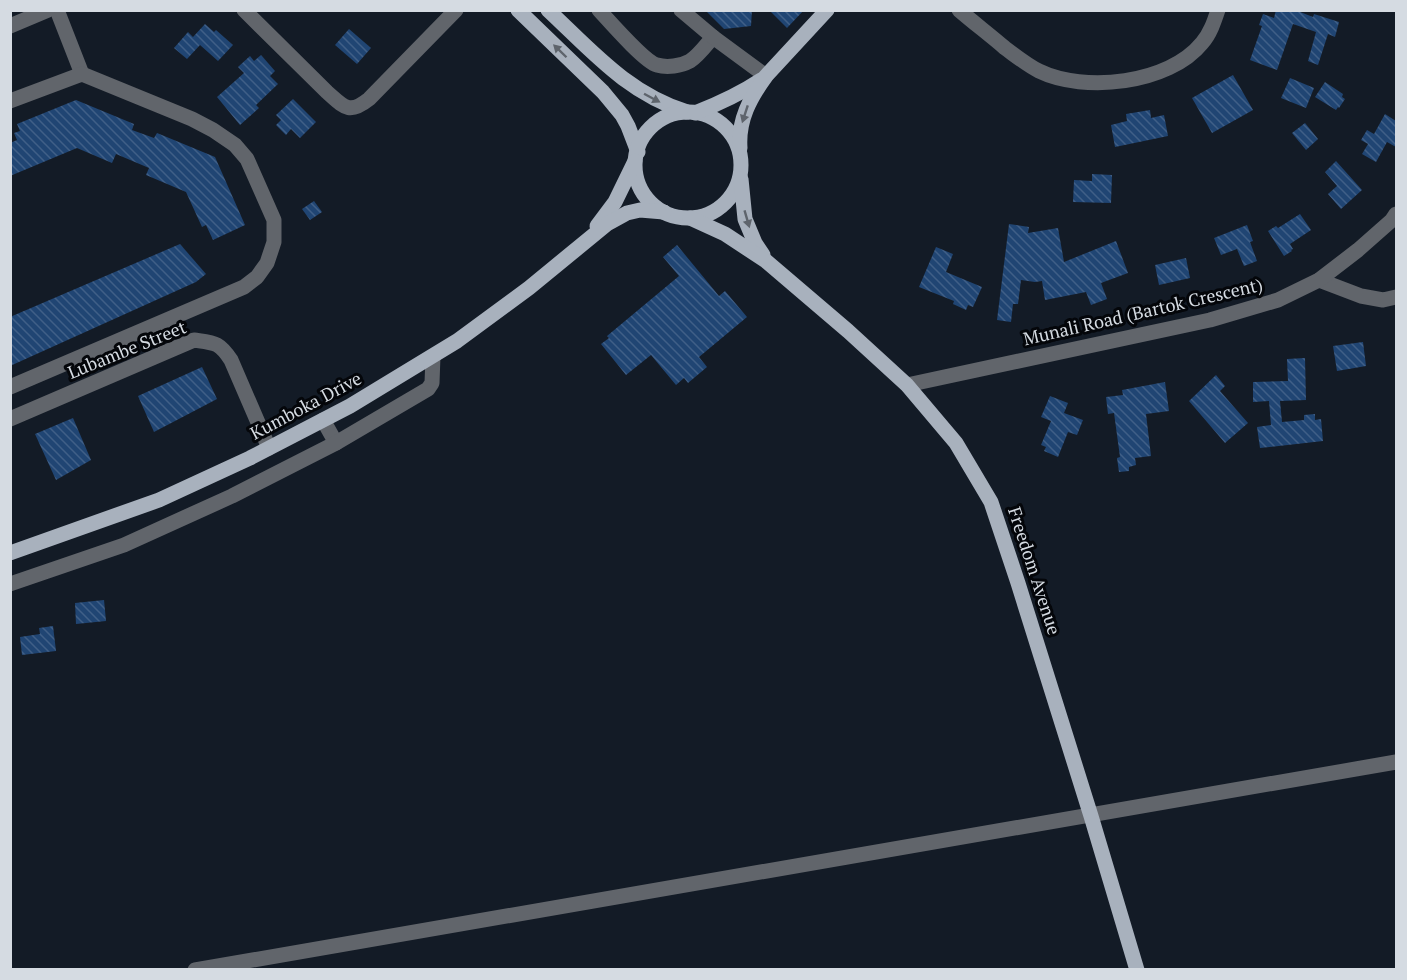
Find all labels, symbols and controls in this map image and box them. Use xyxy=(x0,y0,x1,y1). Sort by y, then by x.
one-way arrow xyxy=(554,45,568,59)
one-way arrow xyxy=(644,93,661,103)
one-way arrow xyxy=(739,105,749,123)
one-way arrow xyxy=(742,210,752,228)
street label: Munali Road (Bartok Crescent) xyxy=(1021,272,1265,350)
street label: Lubambe Street xyxy=(64,314,190,384)
street label: Kumboka Drive xyxy=(246,366,365,445)
street label: Freedom Avenue xyxy=(1003,504,1067,638)

